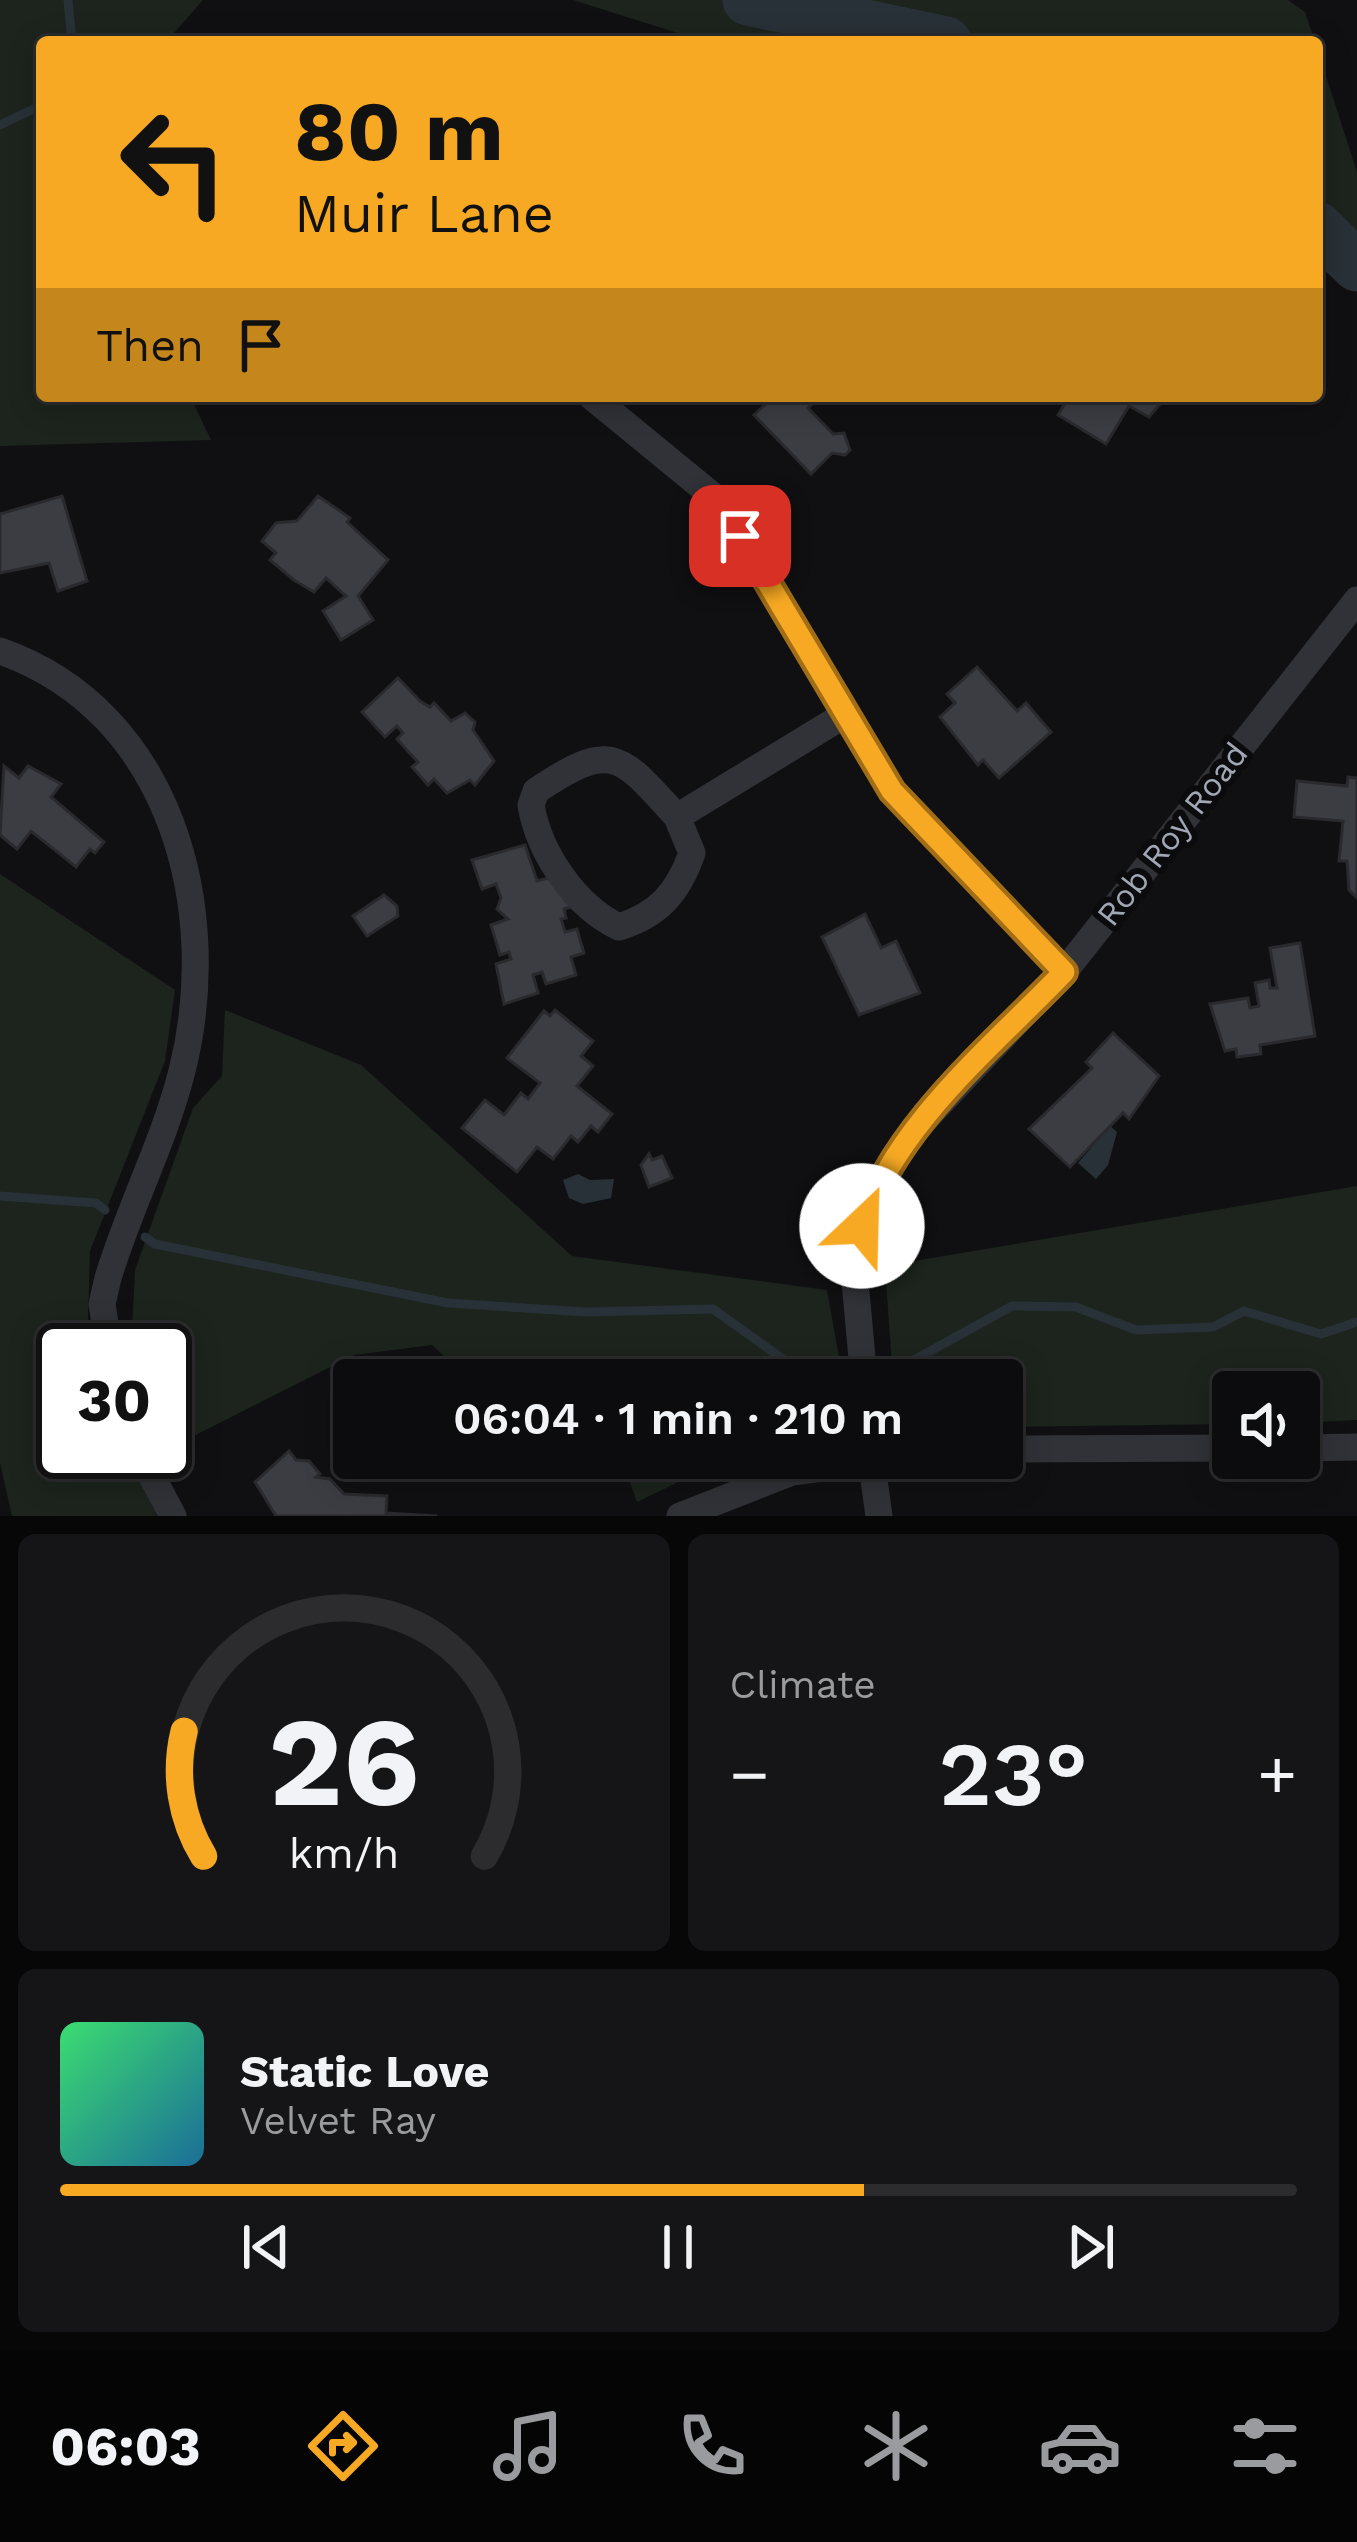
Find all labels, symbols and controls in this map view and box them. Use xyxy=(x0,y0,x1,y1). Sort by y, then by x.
text: 80 m xyxy=(294,82,504,180)
icon: left xyxy=(96,84,252,240)
text: Muir Lane xyxy=(294,182,554,245)
icon: arrive xyxy=(228,312,294,378)
text: Then xyxy=(96,319,204,372)
pin xyxy=(689,485,791,587)
icon: arrive xyxy=(707,503,773,569)
street label: Rob Roy Road xyxy=(1088,735,1256,933)
position arrow xyxy=(799,1163,925,1289)
speed limit sign: 30 xyxy=(36,1323,192,1479)
map controls xyxy=(1212,1371,1320,1479)
button: sound xyxy=(1212,1371,1320,1479)
text: 06:04 · 1 min · 210 m xyxy=(453,1392,903,1445)
text: Climate xyxy=(730,1662,876,1707)
text: 26 xyxy=(268,1689,419,1835)
text: 23° xyxy=(938,1721,1088,1827)
text: − xyxy=(730,1736,769,1813)
text: + xyxy=(1257,1736,1297,1813)
text: km/h xyxy=(288,1827,399,1877)
text: Static Love xyxy=(240,2045,490,2098)
text: Velvet Ray xyxy=(240,2098,436,2143)
icon: previous xyxy=(233,2214,299,2280)
icon: pause xyxy=(645,2214,711,2280)
icon: next xyxy=(1058,2214,1124,2280)
icon: directions xyxy=(301,2404,385,2488)
icon: music xyxy=(486,2404,570,2488)
icon: phone xyxy=(670,2404,754,2488)
icon: climate xyxy=(854,2404,938,2488)
icon: car xyxy=(1038,2404,1122,2488)
icon: filters xyxy=(1223,2404,1307,2488)
text: 06:03 xyxy=(50,2415,201,2478)

